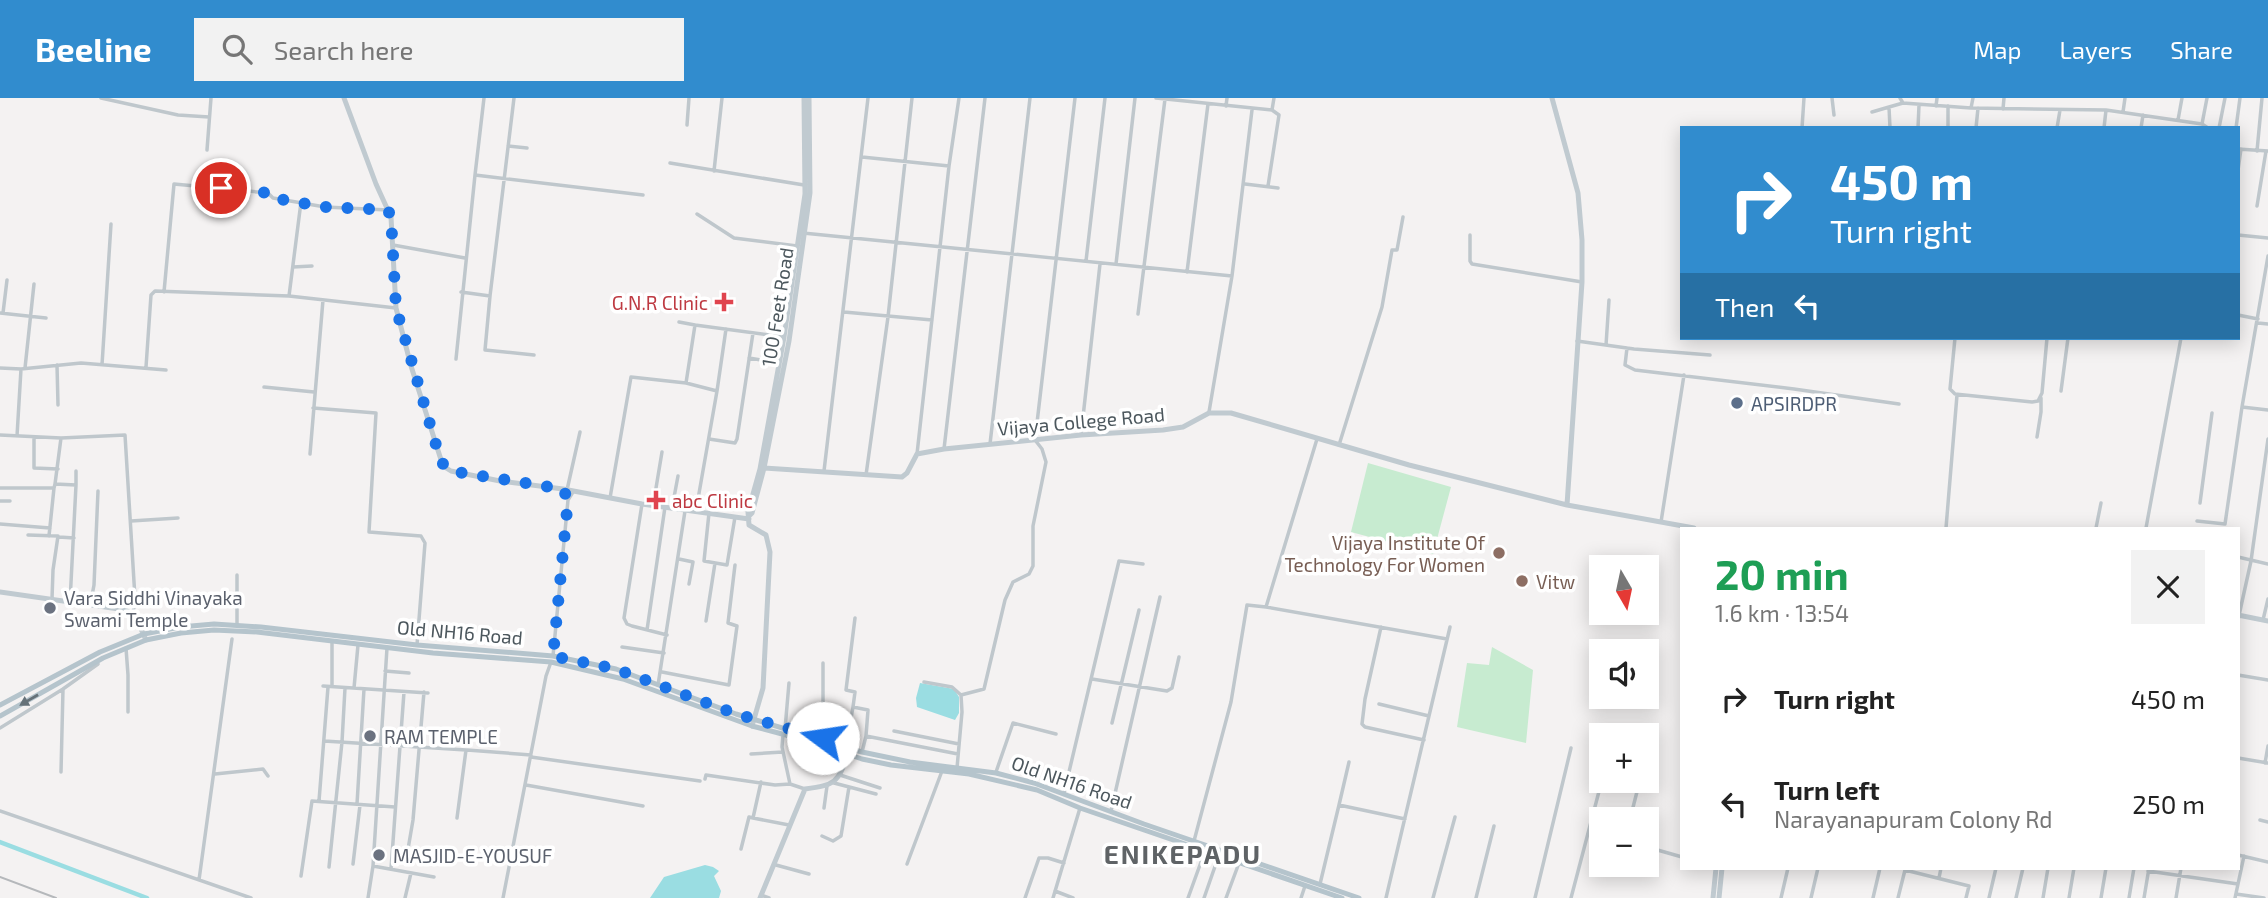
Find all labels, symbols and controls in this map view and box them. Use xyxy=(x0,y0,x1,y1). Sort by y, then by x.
search box xyxy=(194,18,684,81)
text: Beeline xyxy=(35,29,152,69)
icon: search xyxy=(218,30,256,68)
text: Search here xyxy=(274,34,413,65)
text: Map xyxy=(1973,35,2021,64)
text: Layers xyxy=(2059,35,2132,64)
text: Share xyxy=(2170,35,2233,64)
text: 450 m xyxy=(1830,151,1973,210)
icon: right xyxy=(1715,154,1806,245)
pin xyxy=(191,158,251,218)
icon: arrive xyxy=(202,169,240,207)
text: Turn right xyxy=(1830,211,1972,249)
street label: 100 Feet Road xyxy=(756,246,798,368)
icon: left xyxy=(1788,287,1826,325)
place label: G.N.R Clinic xyxy=(612,291,708,314)
text: Then xyxy=(1715,291,1774,322)
marker: G.N.R Clinic xyxy=(714,292,734,312)
place label: APSIRDPR xyxy=(1751,392,1837,415)
marker: APSIRDPR xyxy=(1729,395,1745,411)
street label: Vijaya College Road xyxy=(996,402,1166,440)
place label: abc Clinic xyxy=(672,489,753,512)
marker: abc Clinic xyxy=(646,490,666,510)
place label: Vijaya Institute Of Technology For Women xyxy=(1285,531,1486,576)
marker: Vijaya Institute Of Technology For Women xyxy=(1491,545,1507,561)
text: 20 min xyxy=(1715,548,1849,598)
button: close xyxy=(2131,550,2205,624)
north arrow xyxy=(1589,555,1659,625)
map controls xyxy=(1589,555,1659,877)
place label: Vitw xyxy=(1536,570,1576,593)
marker: Vitw xyxy=(1514,573,1530,589)
place label: Vara Siddhi Vinayaka Swami Temple xyxy=(64,586,243,631)
text: 1.6 km · 13:54 xyxy=(1715,599,1849,627)
marker: Vara Siddhi Vinayaka Swami Temple xyxy=(42,600,58,616)
street label: Old NH16 Road xyxy=(396,615,524,649)
button: sound xyxy=(1589,639,1659,709)
icon: right xyxy=(1715,680,1753,718)
text: Turn right xyxy=(1774,683,1895,714)
text: 450 m xyxy=(2131,683,2205,714)
one-way arrow xyxy=(19,693,38,706)
position arrow xyxy=(786,701,860,775)
button: + xyxy=(1589,723,1659,793)
place label: RAM TEMPLE xyxy=(384,725,498,748)
marker: RAM TEMPLE xyxy=(362,728,378,744)
street label: Old NH16 Road xyxy=(1009,751,1135,813)
text: Turn left xyxy=(1774,774,1880,805)
icon: left xyxy=(1715,785,1753,823)
text: 250 m xyxy=(2132,788,2205,819)
text: Narayanapuram Colony Rd xyxy=(1774,805,2053,833)
button: − xyxy=(1589,807,1659,877)
district label: ENIKEPADU xyxy=(1104,838,1262,869)
place label: MASJID-E-YOUSUF xyxy=(393,844,552,867)
marker: MASJID-E-YOUSUF xyxy=(371,847,387,863)

